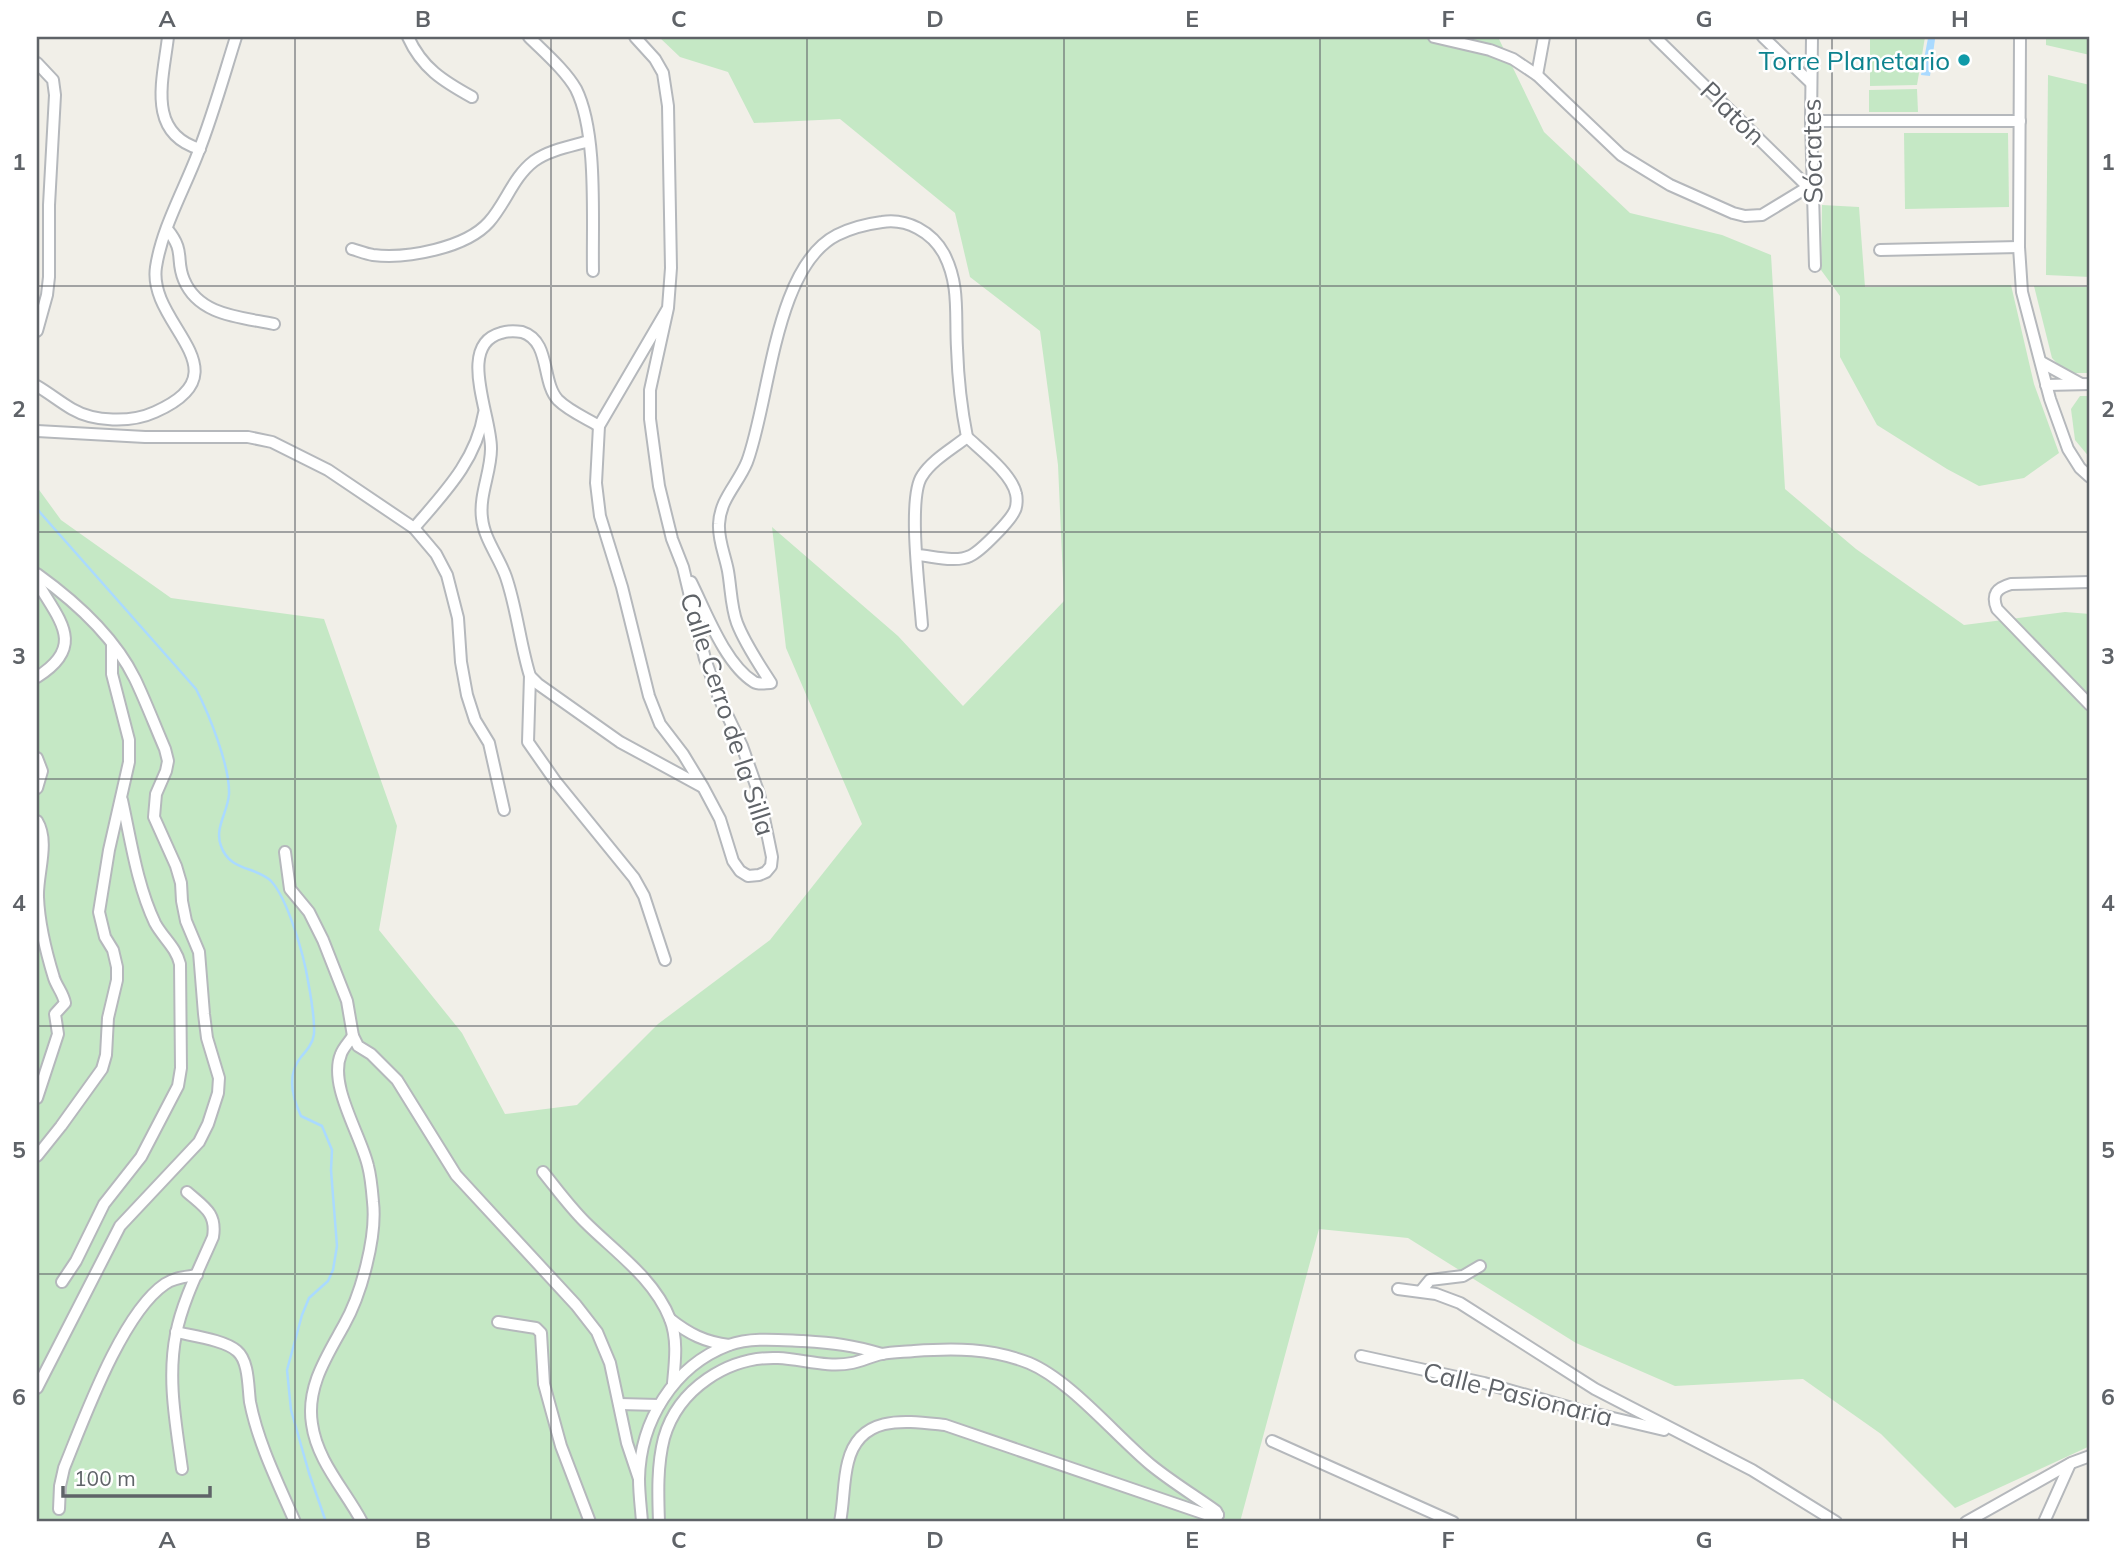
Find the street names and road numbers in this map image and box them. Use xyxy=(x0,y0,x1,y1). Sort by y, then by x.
street label: Platón xyxy=(1694,74,1772,152)
street label: Sócrates xyxy=(1795,98,1829,204)
street label: Calle Cerro de la Silla xyxy=(673,589,783,839)
street label: Calle Pasionaria xyxy=(1420,1355,1616,1433)

